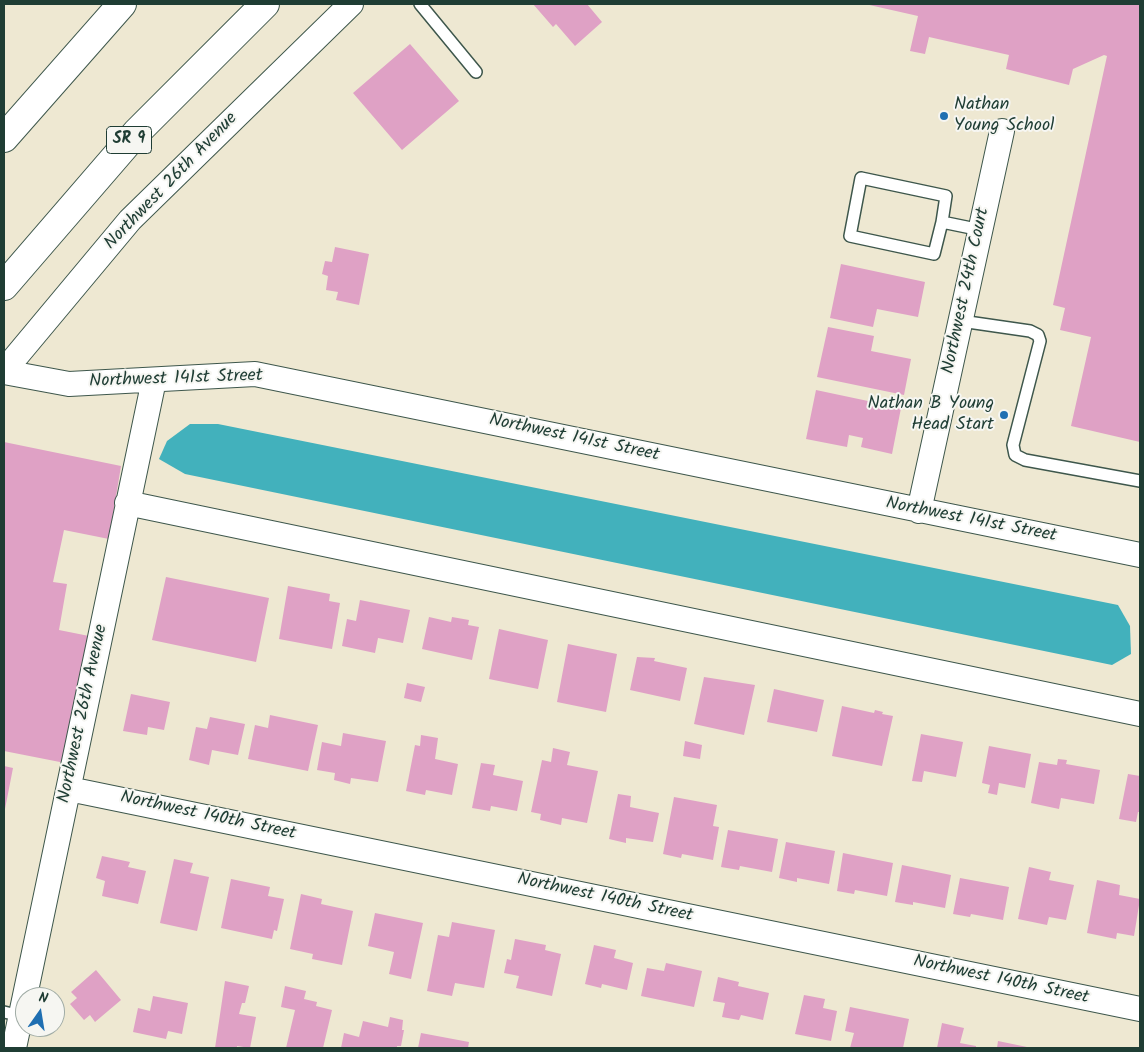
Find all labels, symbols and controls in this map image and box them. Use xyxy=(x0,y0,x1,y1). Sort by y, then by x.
place label: Nathan Young School xyxy=(954,95,1054,138)
street label: Northwest 26th Avenue xyxy=(101,109,243,255)
marker: Nathan Young School xyxy=(938,110,950,122)
road number: SR 9 xyxy=(106,126,152,154)
street label: Northwest 24th Court xyxy=(939,206,995,376)
street label: Northwest 141st Street xyxy=(89,366,263,394)
place label: Nathan B Young Head Start xyxy=(868,394,994,436)
marker: Nathan B Young Head Start xyxy=(998,409,1010,421)
street label: Northwest 141st Street xyxy=(487,410,661,468)
street label: Northwest 141st Street xyxy=(884,494,1058,548)
street label: Northwest 26th Avenue xyxy=(54,623,114,805)
street label: Northwest 140th Street xyxy=(118,788,298,846)
street label: Northwest 140th Street xyxy=(515,870,695,928)
street label: Northwest 140th Street xyxy=(911,952,1091,1010)
north arrow xyxy=(15,987,65,1037)
text: N xyxy=(36,987,50,1010)

